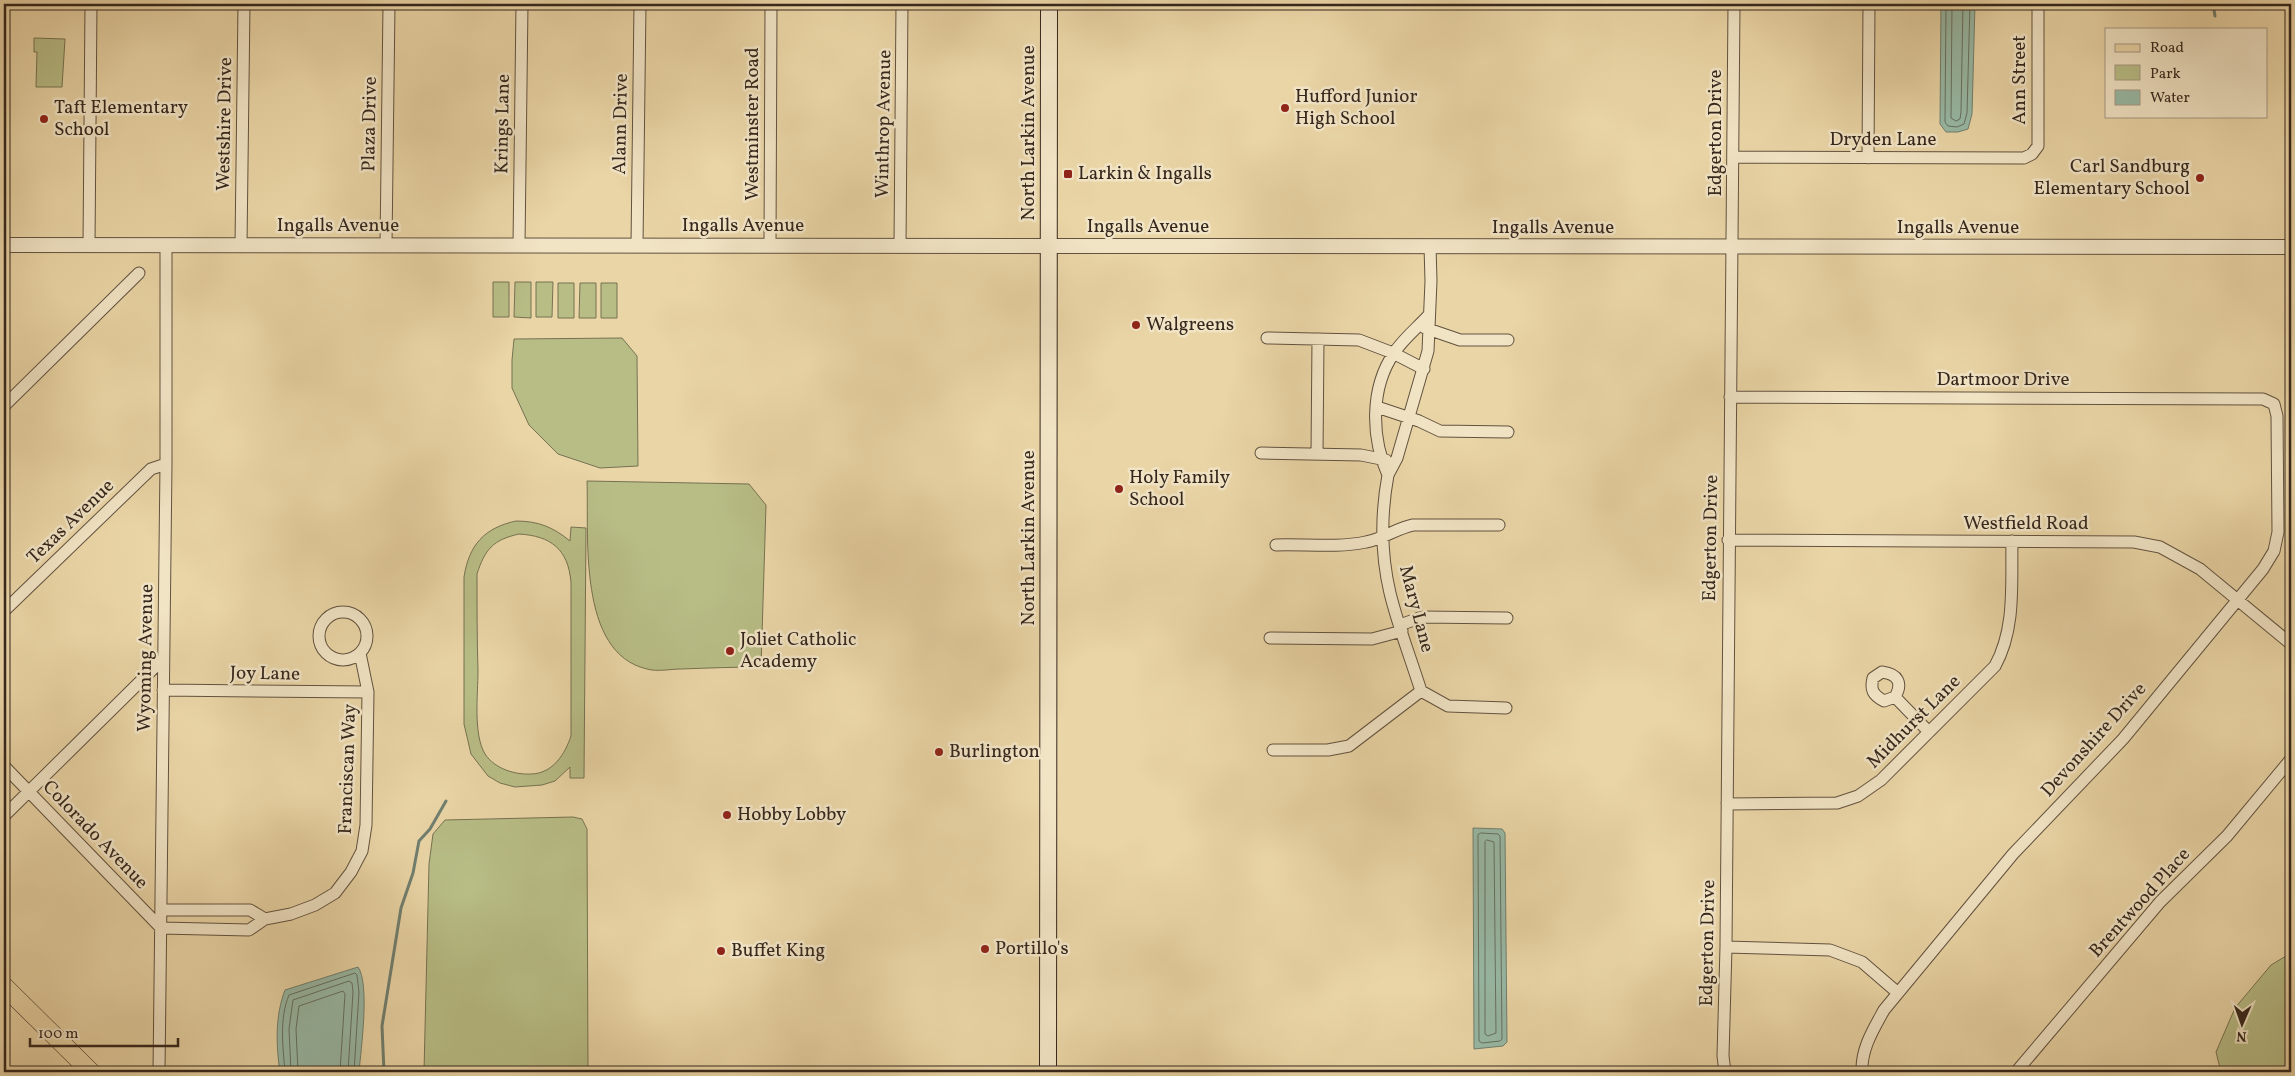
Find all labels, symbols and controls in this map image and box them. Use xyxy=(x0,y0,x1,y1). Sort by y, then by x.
legend xyxy=(2105,28,2268,118)
street label: Ann Street xyxy=(2007,35,2033,125)
text: Road xyxy=(2150,38,2184,59)
street label: North Larkin Avenue xyxy=(1016,45,1042,221)
street label: Westminster Road xyxy=(740,47,766,201)
street label: Winthrop Avenue xyxy=(870,50,898,198)
street label: Westshire Drive xyxy=(211,57,239,191)
text: Park xyxy=(2150,64,2181,85)
street label: Edgerton Drive xyxy=(1703,70,1729,196)
street label: Alann Drive xyxy=(607,73,635,175)
street label: Krings Lane xyxy=(489,74,517,174)
street label: Plaza Drive xyxy=(356,76,384,172)
place label: Hufford Junior High School xyxy=(1295,84,1417,132)
text: Water xyxy=(2150,88,2190,109)
place label: Taft Elementary School xyxy=(54,95,188,143)
marker: Hufford Junior High School xyxy=(1279,102,1291,114)
marker: Taft Elementary School xyxy=(38,113,50,125)
street label: Dryden Lane xyxy=(1829,127,1937,153)
place label: Carl Sandburg Elementary School xyxy=(2034,154,2190,202)
place label: Larkin & Ingalls xyxy=(1078,161,1212,187)
marker: Larkin & Ingalls xyxy=(1062,168,1074,180)
marker: Carl Sandburg Elementary School xyxy=(2194,172,2206,184)
street label: Ingalls Avenue xyxy=(277,213,399,239)
street label: Ingalls Avenue xyxy=(682,213,804,239)
street label: Ingalls Avenue xyxy=(1087,214,1209,240)
street label: Ingalls Avenue xyxy=(1492,215,1614,241)
street label: Ingalls Avenue xyxy=(1897,215,2019,241)
place label: Walgreens xyxy=(1146,312,1234,338)
marker: Walgreens xyxy=(1130,319,1142,331)
street label: Dartmoor Drive xyxy=(1936,367,2070,393)
street label: North Larkin Avenue xyxy=(1016,450,1042,626)
place label: Holy Family School xyxy=(1129,465,1230,513)
street label: Texas Avenue xyxy=(22,474,120,570)
street label: Edgerton Drive xyxy=(1697,474,1725,602)
marker: Holy Family School xyxy=(1113,483,1125,495)
street label: Westfield Road xyxy=(1963,511,2089,537)
street label: Mary Lane xyxy=(1392,563,1440,655)
street label: Wyoming Avenue xyxy=(132,584,160,732)
place label: Joliet Catholic Academy xyxy=(740,627,856,675)
marker: Joliet Catholic Academy xyxy=(724,645,736,657)
street label: Joy Lane xyxy=(230,660,300,688)
street label: Midhurst Lane xyxy=(1861,669,1967,775)
street label: Devonshire Drive xyxy=(2035,677,2153,803)
street label: Franciscan Way xyxy=(333,703,363,835)
place label: Burlington xyxy=(949,739,1040,765)
marker: Burlington xyxy=(933,746,945,758)
street label: Colorado Avenue xyxy=(36,775,154,895)
place label: Hobby Lobby xyxy=(737,802,846,828)
marker: Hobby Lobby xyxy=(721,809,733,821)
street label: Brentwood Place xyxy=(2084,842,2196,964)
street label: Edgerton Drive xyxy=(1694,879,1722,1007)
place label: Portillo's xyxy=(995,936,1069,962)
place label: Buffet King xyxy=(731,938,825,964)
marker: Portillo's xyxy=(979,943,991,955)
marker: Buffet King xyxy=(715,945,727,957)
north arrow xyxy=(2218,998,2268,1048)
scale bar xyxy=(30,1016,178,1048)
text: 100 m xyxy=(38,1024,78,1045)
text: N xyxy=(2236,1026,2247,1045)

